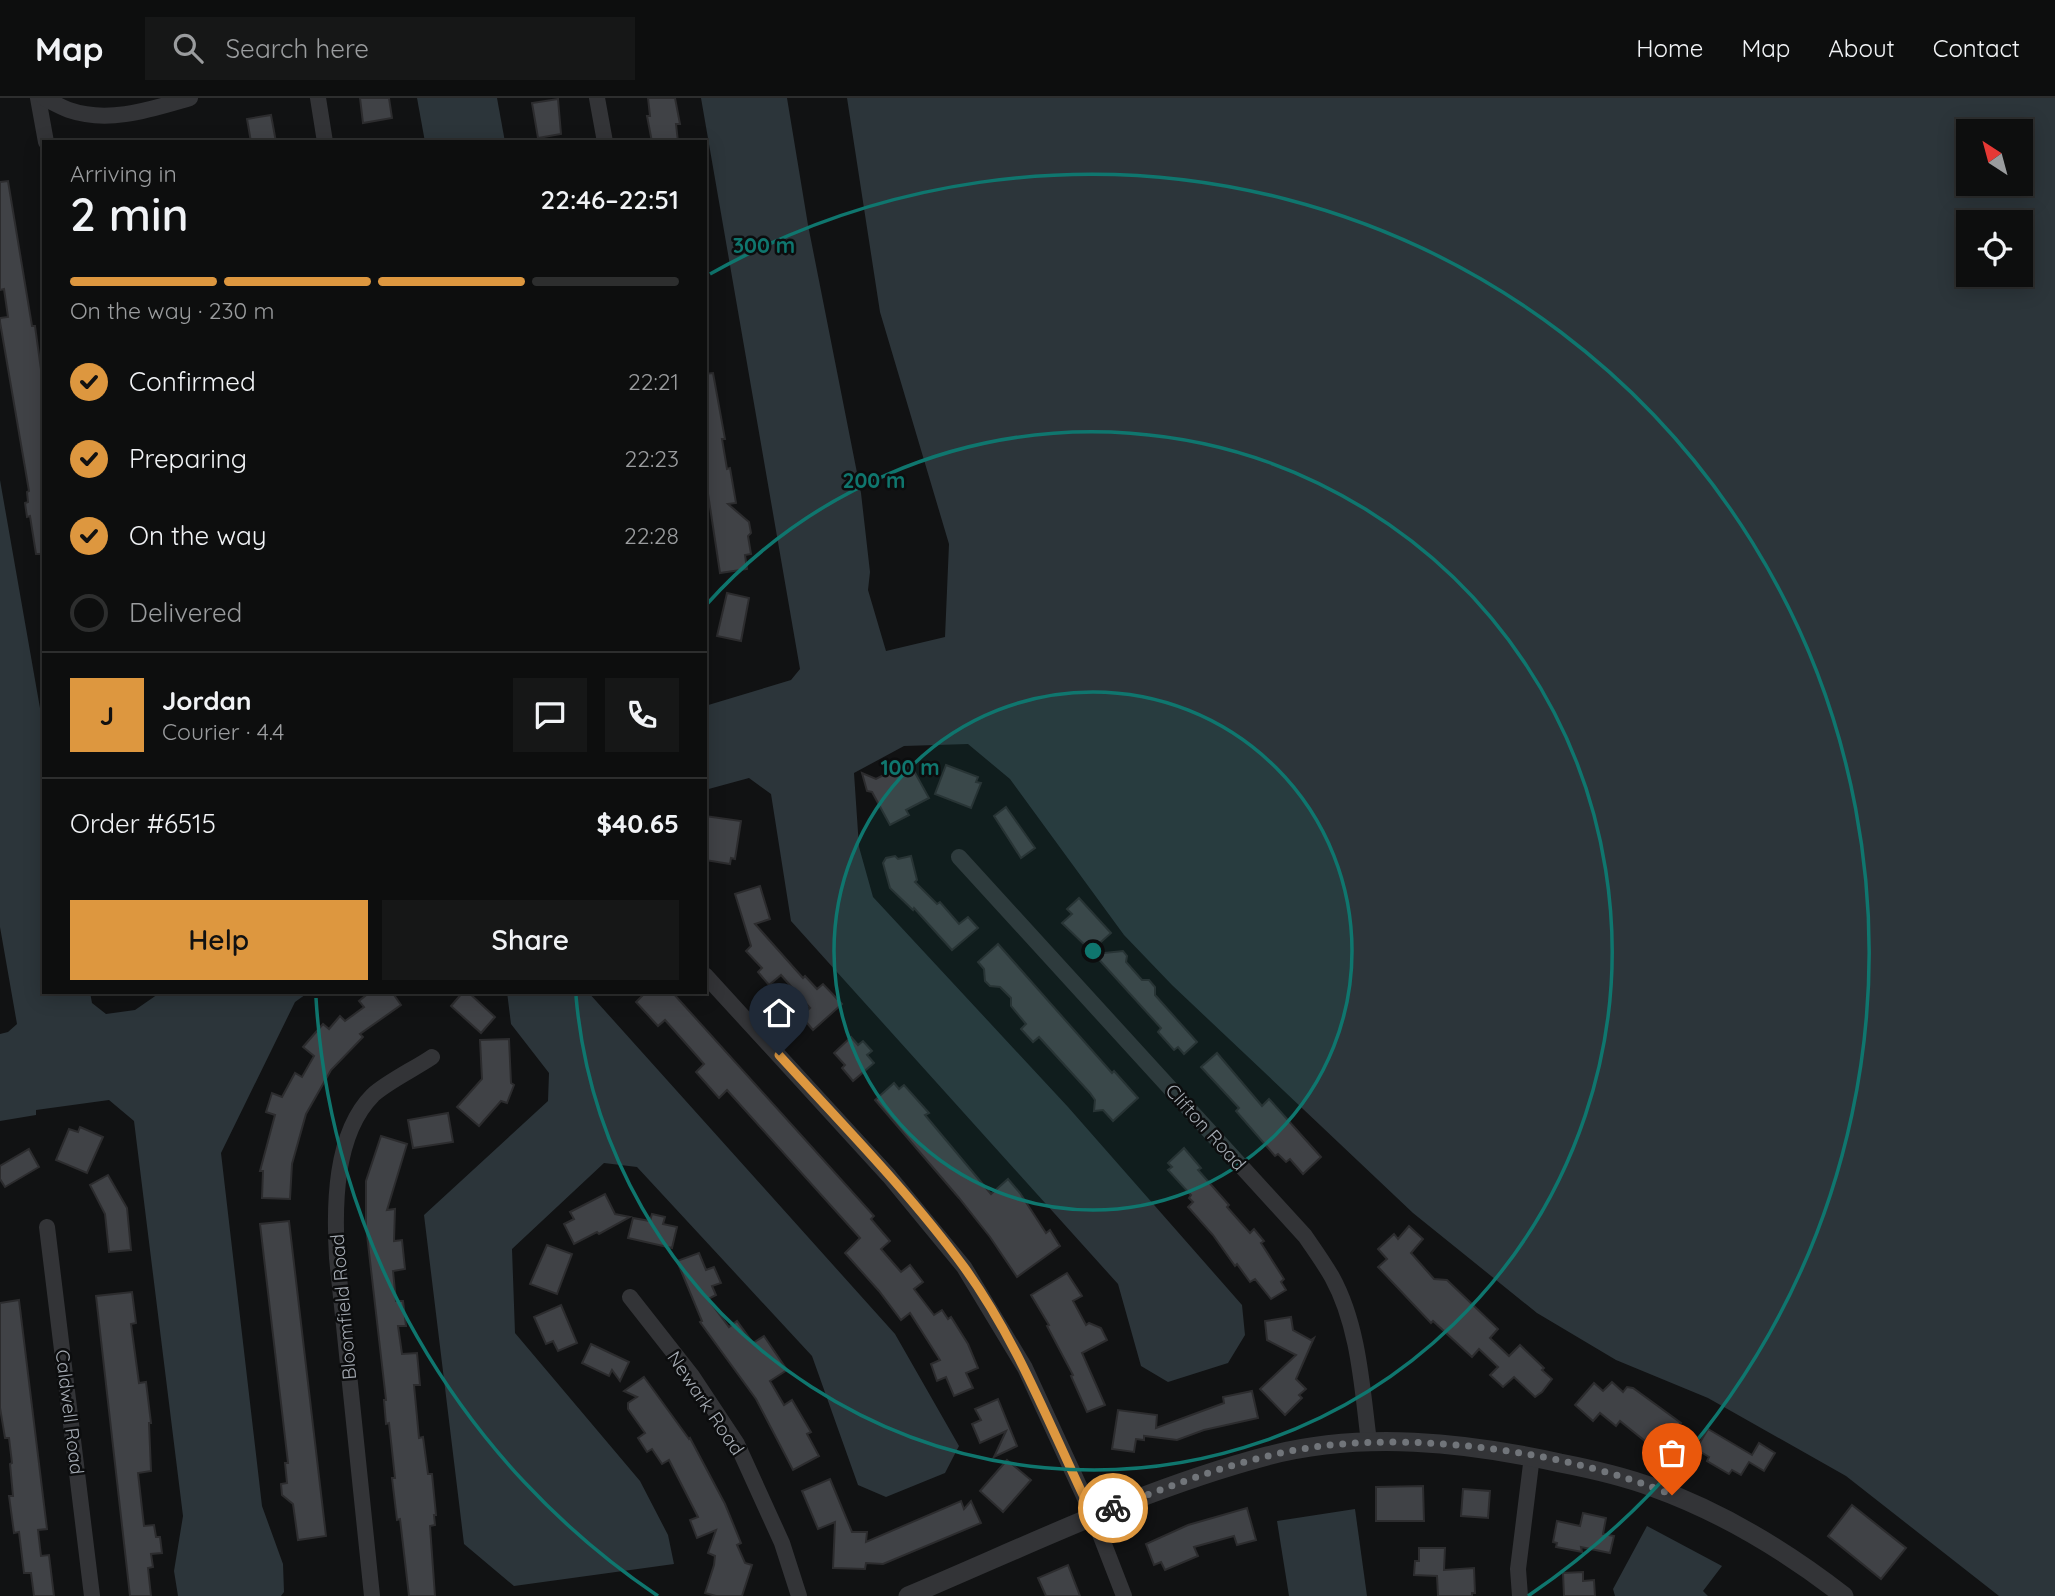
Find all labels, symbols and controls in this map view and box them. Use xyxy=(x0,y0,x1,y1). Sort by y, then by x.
search box xyxy=(145,17,635,80)
text: Map xyxy=(35,28,103,69)
icon: search xyxy=(169,29,207,67)
text: Search here xyxy=(225,32,369,65)
text: Home xyxy=(1636,33,1703,63)
text: Map xyxy=(1741,33,1790,63)
text: About xyxy=(1828,33,1895,63)
text: Contact xyxy=(1933,33,2020,63)
north arrow xyxy=(1956,119,2034,196)
map controls xyxy=(1956,119,2033,287)
text: Arriving in xyxy=(70,159,177,188)
text: 22:46–22:51 xyxy=(541,183,679,216)
text: 2 min xyxy=(70,185,189,243)
button: locate xyxy=(1956,210,2033,287)
text: 300 m xyxy=(733,232,795,258)
text: On the way · 230 m xyxy=(70,296,275,325)
icon: check xyxy=(70,363,108,401)
text: Confirmed xyxy=(129,365,256,398)
text: 22:21 xyxy=(628,367,679,396)
icon: check xyxy=(70,440,108,478)
text: Preparing xyxy=(129,442,247,475)
text: 22:23 xyxy=(624,444,679,473)
text: 200 m xyxy=(843,467,905,493)
icon: check xyxy=(70,517,108,555)
text: On the way xyxy=(129,519,267,552)
text: 22:28 xyxy=(624,521,679,550)
text: Delivered xyxy=(129,596,242,629)
button: chat xyxy=(513,678,587,752)
button: phone xyxy=(605,678,679,752)
text: Jordan xyxy=(162,684,251,717)
text: J xyxy=(100,699,114,732)
text: Courier · 4.4 xyxy=(162,717,284,746)
text: 100 m xyxy=(880,754,940,780)
text: Order #6515 xyxy=(70,807,216,840)
text: $40.65 xyxy=(596,807,679,840)
button: Help xyxy=(70,900,368,980)
button: Share xyxy=(382,900,679,980)
centre of rings xyxy=(1081,939,1105,963)
pin xyxy=(749,983,809,1055)
icon: home xyxy=(760,994,798,1032)
street label: Clifton Road xyxy=(1161,1079,1251,1175)
street label: Bloomfield Road xyxy=(325,1233,361,1381)
street label: Newark Road xyxy=(662,1346,750,1460)
street label: Caldwell Road xyxy=(50,1348,90,1476)
pin xyxy=(1642,1423,1702,1495)
icon: bag xyxy=(1653,1434,1691,1472)
courier xyxy=(1078,1473,1148,1543)
icon: bike xyxy=(1094,1489,1132,1527)

